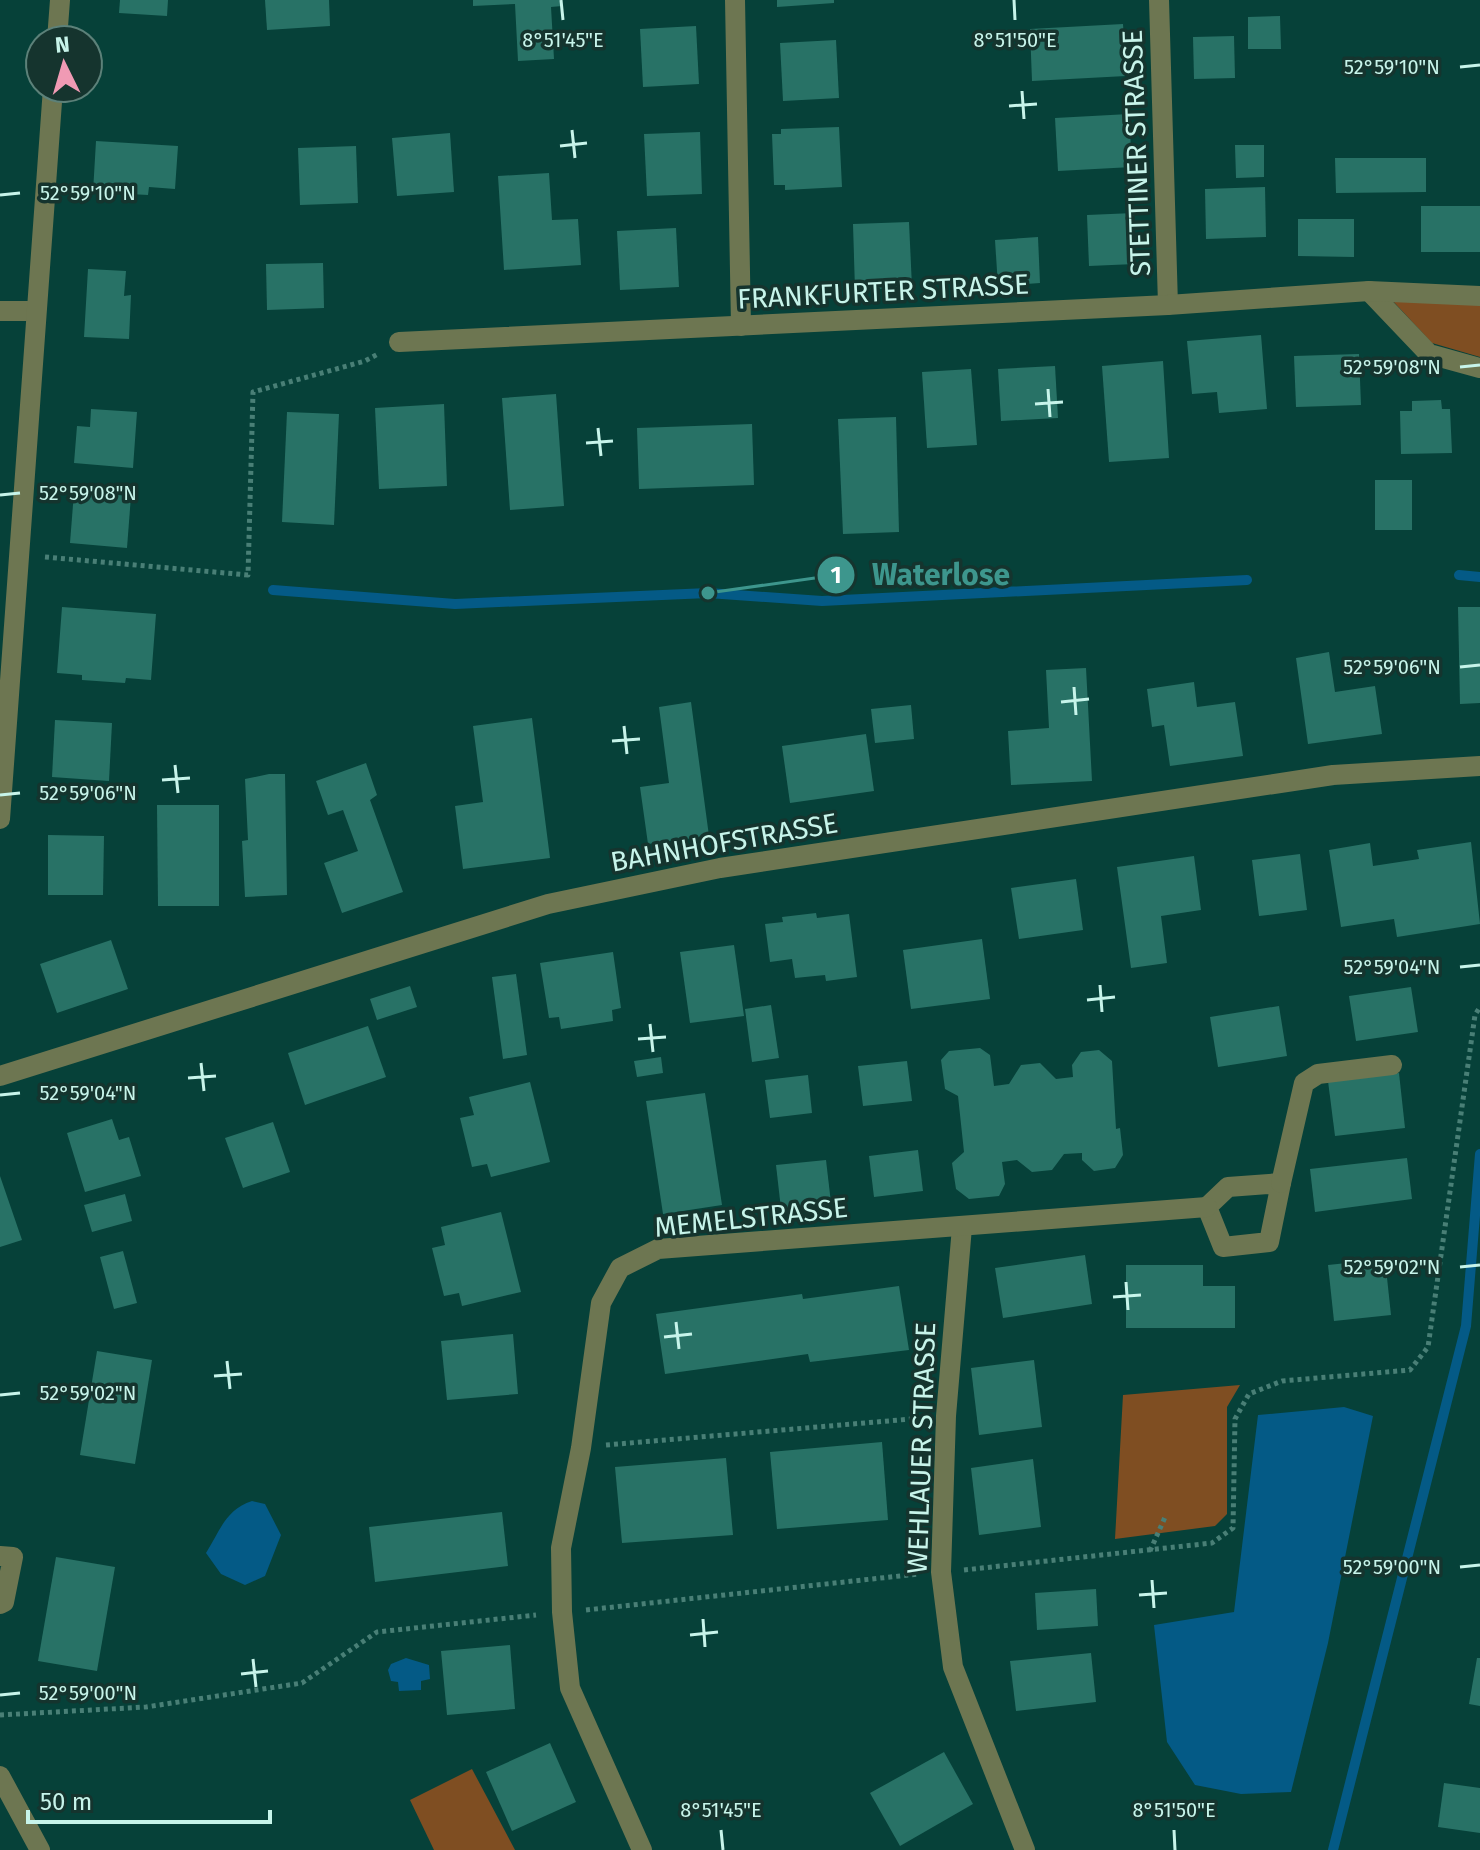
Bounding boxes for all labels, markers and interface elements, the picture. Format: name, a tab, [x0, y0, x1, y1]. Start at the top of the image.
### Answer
north arrow	[24, 24, 104, 104]
text: 8°51'45"E	[522, 28, 604, 52]
text: 8°51'50"E	[973, 28, 1057, 52]
street label: STETTINER STRASSE	[1116, 29, 1157, 277]
text: N	[54, 30, 71, 59]
text: 52°59'10"N	[1344, 55, 1440, 79]
text: 52°59'10"N	[40, 181, 136, 205]
street label: FRANKFURTER STRASSE	[736, 267, 1030, 316]
text: 52°59'08"N	[1343, 355, 1441, 379]
text: 52°59'08"N	[39, 481, 137, 505]
callout: Waterlose	[816, 548, 1026, 602]
text: Waterlose	[872, 557, 1010, 593]
text: 1	[830, 561, 842, 589]
text: 52°59'06"N	[1343, 655, 1441, 679]
text: 52°59'06"N	[39, 781, 137, 805]
street label: BAHNHOFSTRASSE	[608, 806, 840, 879]
text: 52°59'04"N	[1344, 955, 1440, 979]
text: 52°59'04"N	[40, 1081, 136, 1105]
street label: MEMELSTRASSE	[653, 1191, 849, 1244]
text: 52°59'02"N	[1344, 1255, 1441, 1279]
street label: WEHLAUER STRASSE	[901, 1322, 942, 1575]
text: 52°59'02"N	[40, 1381, 137, 1405]
text: 52°59'00"N	[1343, 1555, 1441, 1579]
text: 52°59'00"N	[39, 1681, 137, 1705]
scale bar	[28, 1774, 270, 1824]
text: 50 m	[40, 1788, 92, 1816]
text: 8°51'45"E	[680, 1798, 762, 1822]
text: 8°51'50"E	[1132, 1798, 1216, 1822]

